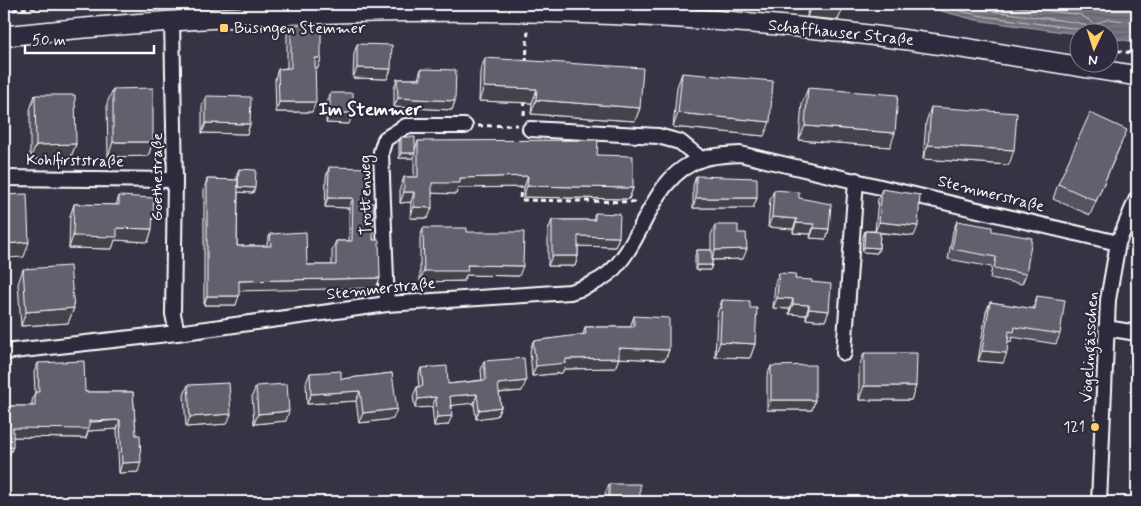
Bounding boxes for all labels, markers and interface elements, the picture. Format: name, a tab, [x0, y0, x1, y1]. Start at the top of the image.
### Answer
street label: Schaffhauser Straße	[767, 15, 915, 51]
place label: Büsingen Stemmer	[234, 18, 366, 40]
scale bar	[25, 22, 154, 54]
marker: Büsingen Stemmer	[218, 22, 230, 34]
north arrow	[1068, 22, 1118, 72]
text: 50 m	[32, 31, 66, 51]
text: N	[1088, 51, 1098, 69]
district label: Im Stemmer	[319, 98, 422, 122]
street label: Goethestraße	[147, 133, 168, 221]
street label: Kohlfirststraße	[26, 150, 124, 172]
street label: Trottenweg	[355, 155, 378, 235]
street label: Stemmerstraße	[935, 171, 1047, 217]
street label: Stemmerstraße	[326, 273, 437, 305]
street label: Vögelingässchen	[1077, 291, 1104, 403]
place label: 121	[1063, 417, 1085, 438]
marker: 121	[1089, 421, 1101, 433]

